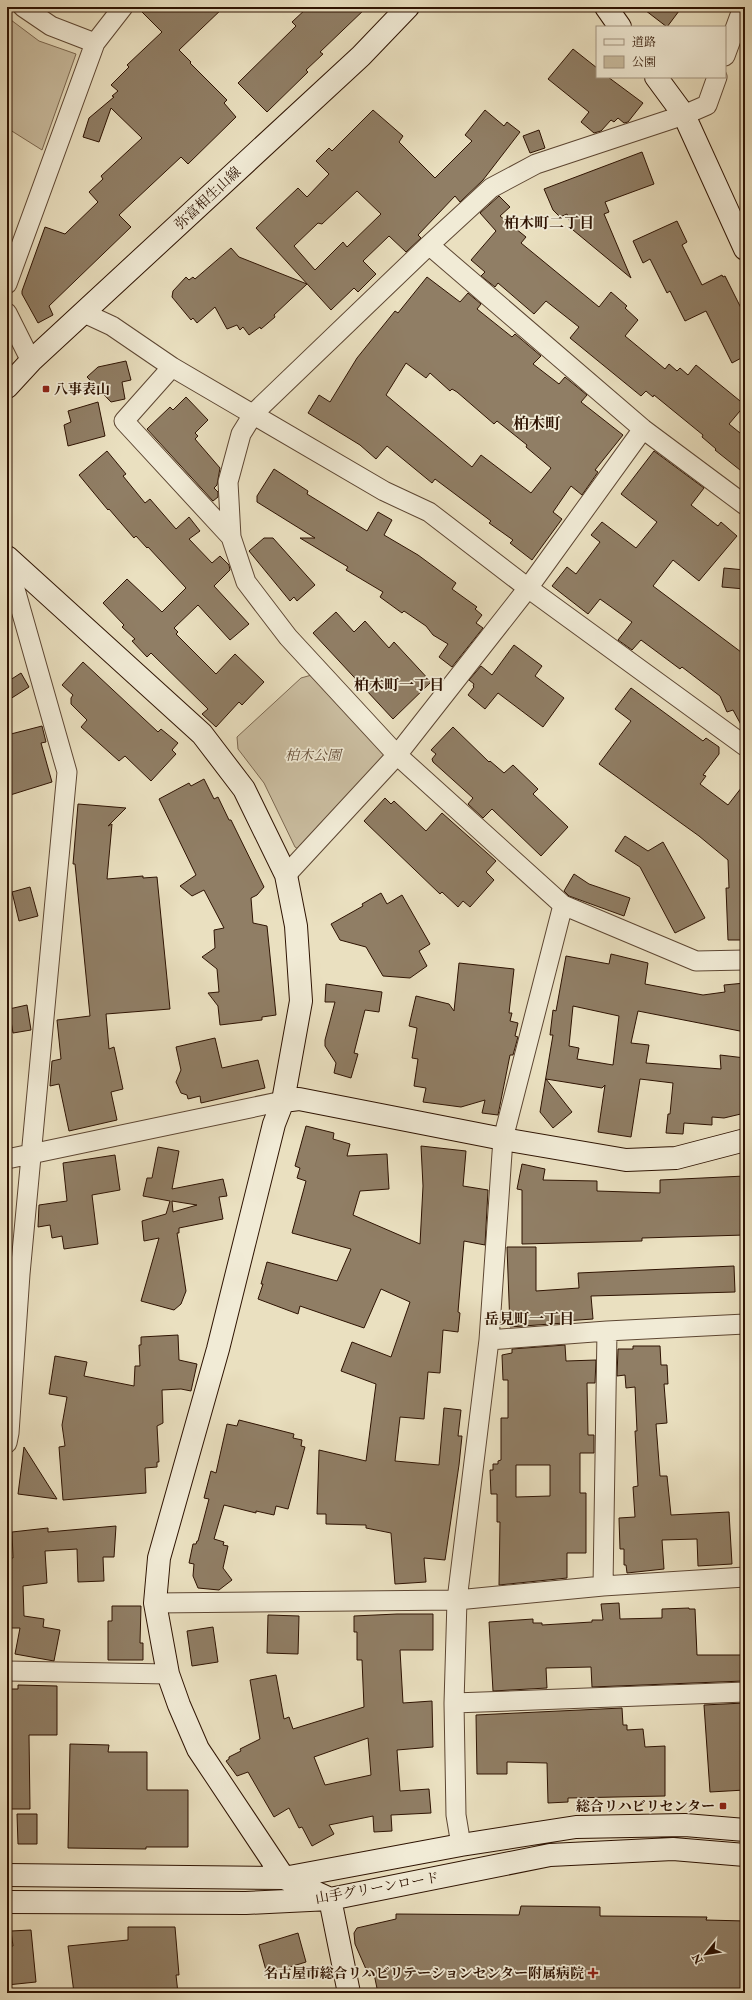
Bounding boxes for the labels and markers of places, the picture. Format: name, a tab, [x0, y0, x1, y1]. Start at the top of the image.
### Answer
place label: 八事表山	[54, 381, 110, 398]
marker: 八事表山	[41, 384, 51, 394]
place label: 総合リハビリセンター	[576, 1798, 715, 1815]
marker: 総合リハビリセンター	[718, 1801, 728, 1811]
place label: 名古屋市総合リハビリテーションセンター附属病院	[264, 1965, 584, 1982]
marker: 名古屋市総合リハビリテーションセンター附属病院	[587, 1967, 599, 1979]

